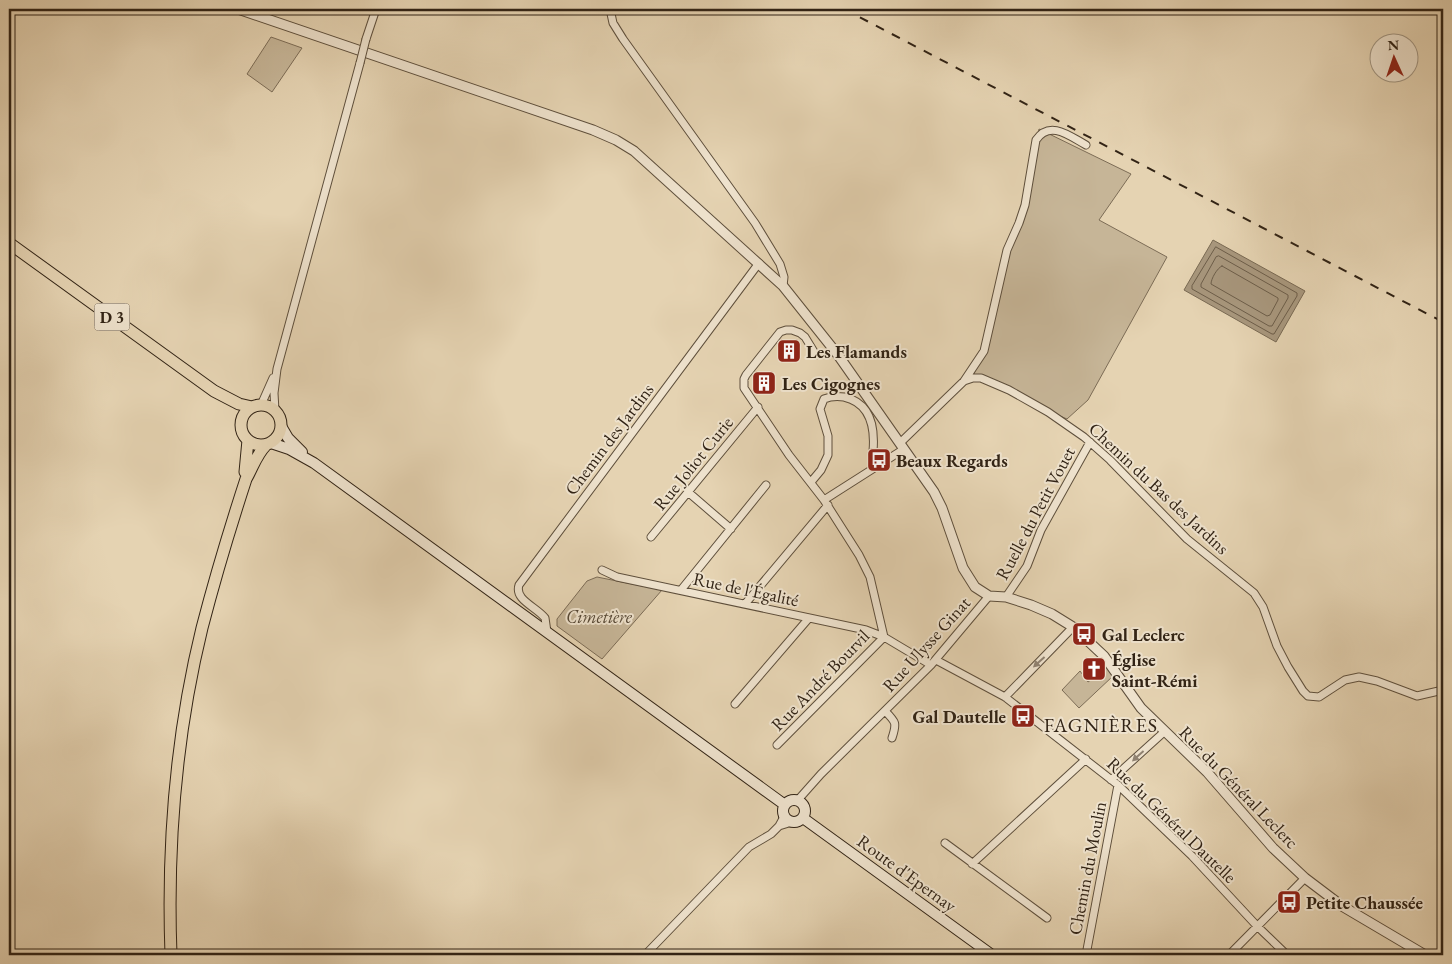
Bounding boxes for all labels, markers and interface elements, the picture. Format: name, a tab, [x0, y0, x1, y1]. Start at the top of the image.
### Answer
north arrow	[1370, 32, 1420, 82]
text: N	[1387, 36, 1400, 54]
road number: D 3	[94, 304, 130, 330]
building icon: Les Flamands	[776, 338, 802, 364]
place label: Les Flamands	[806, 340, 907, 363]
building icon: Les Cigognes	[751, 370, 777, 396]
place label: Les Cigognes	[782, 372, 880, 395]
street label: Chemin des Jardins	[559, 378, 659, 500]
street label: Rue Joliot Curie	[648, 411, 738, 515]
street label: Chemin du Bas des Jardins	[1084, 417, 1234, 559]
street label: Ruelle du Petit Vouet	[990, 442, 1080, 584]
bus stop icon: Beaux Regards	[866, 447, 892, 473]
place label: Beaux Regards	[896, 449, 1008, 472]
street label: Rue de l'Égalité	[691, 567, 801, 611]
street label: Rue Ulysse Ginat	[877, 591, 975, 696]
park label: Cimetière	[566, 605, 633, 628]
bus stop icon: Gal Leclerc	[1071, 621, 1097, 647]
place label: Gal Leclerc	[1102, 623, 1185, 646]
street label: Rue André Bourvil	[766, 624, 874, 736]
place label: Église Saint-Rémi	[1112, 648, 1198, 692]
one-way arrow	[1032, 656, 1045, 667]
church icon: Église Saint-Rémi	[1081, 656, 1107, 682]
bus stop icon: Gal Dautelle	[1010, 703, 1036, 729]
place label: Gal Dautelle	[912, 705, 1006, 728]
district label: FAGNIÈRES	[1044, 712, 1158, 738]
street label: Rue du Général Leclerc	[1174, 721, 1304, 853]
one-way arrow	[1132, 750, 1144, 762]
street label: Rue du Général Dautelle	[1102, 752, 1242, 888]
street label: Chemin du Moulin	[1063, 799, 1111, 937]
street label: Route d'Epernay	[853, 829, 961, 917]
bus stop icon: Petite Chaussée	[1276, 889, 1302, 915]
place label: Petite Chaussée	[1306, 891, 1424, 914]

